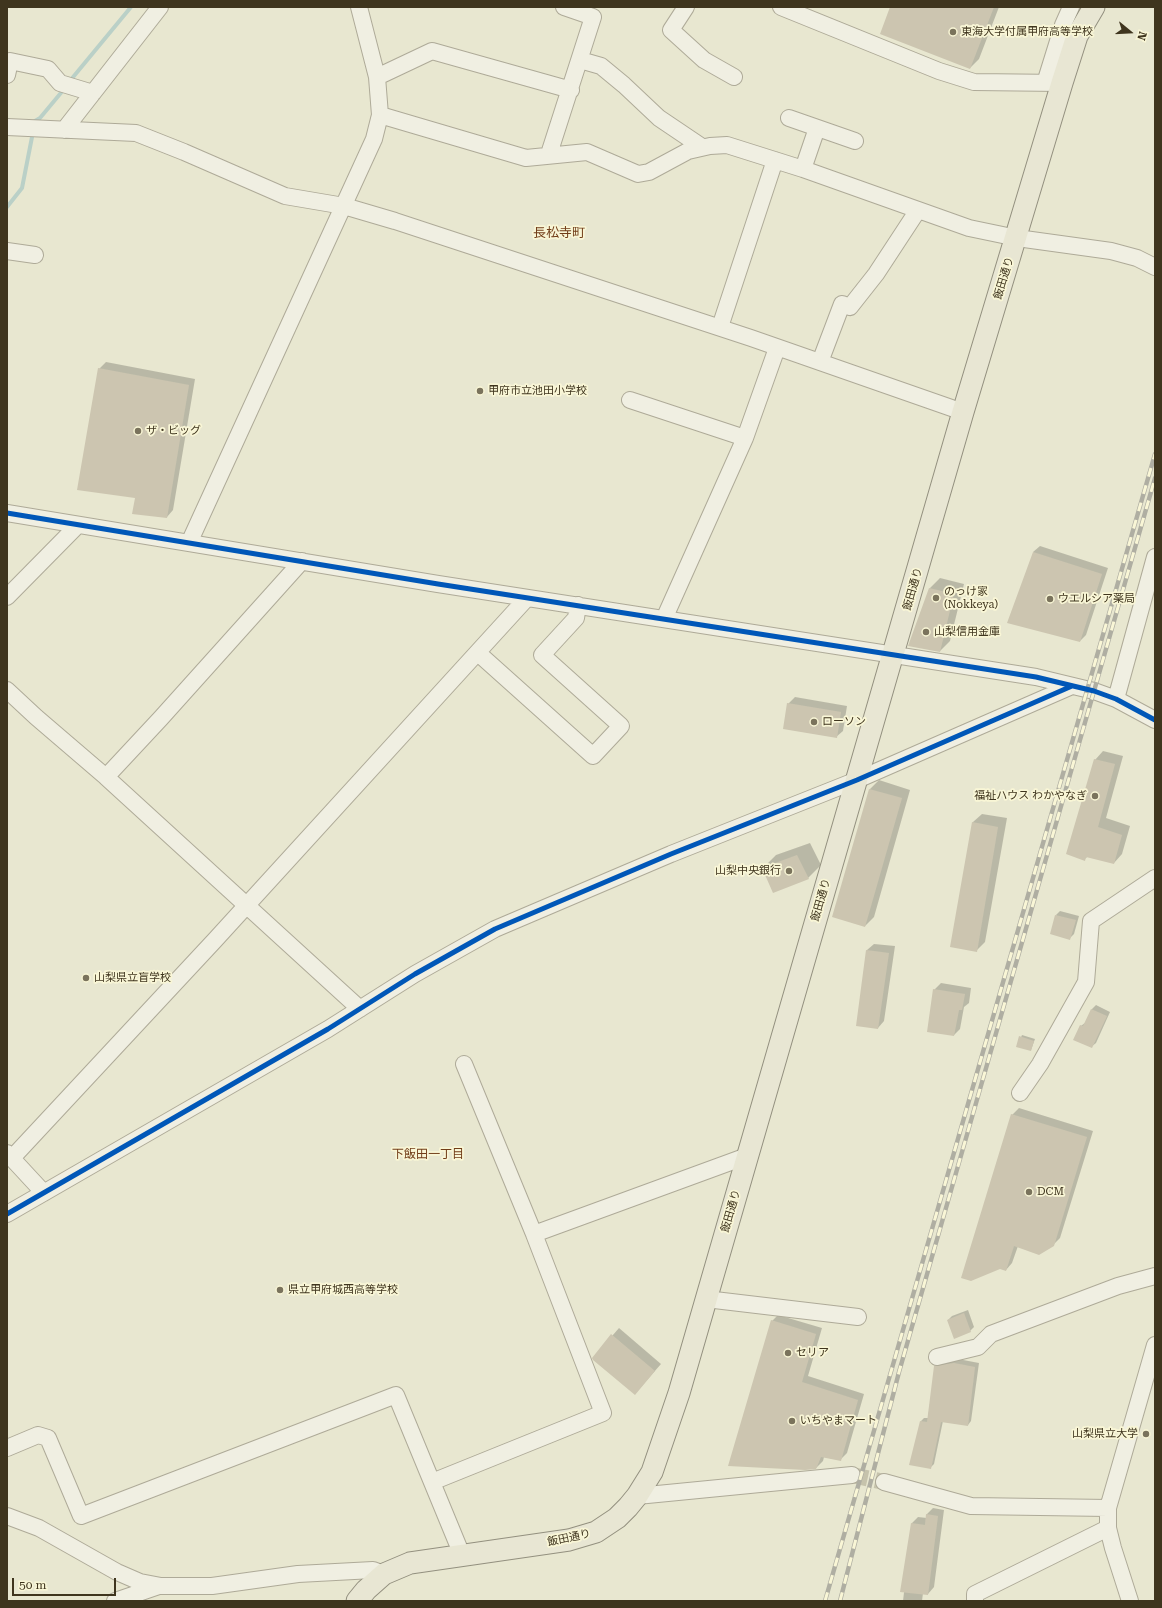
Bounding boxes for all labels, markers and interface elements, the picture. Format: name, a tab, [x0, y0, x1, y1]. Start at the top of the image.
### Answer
north arrow	[1110, 12, 1150, 52]
place label: 東海大学付属甲府高等学校	[961, 25, 1093, 39]
marker: 東海大学付属甲府高等学校	[948, 27, 958, 37]
text: N	[1134, 30, 1149, 42]
district label: 長松寺町	[533, 225, 585, 241]
street label: 飯田通り	[991, 255, 1017, 301]
place label: 甲府市立池田小学校	[488, 384, 587, 398]
marker: 甲府市立池田小学校	[475, 386, 485, 396]
place label: ザ・ビッグ	[146, 424, 201, 438]
marker: ザ・ビッグ	[133, 426, 143, 436]
street label: 飯田通り	[901, 566, 925, 612]
place label: のっけ家 (Nokkeya)	[944, 585, 998, 611]
place label: ウエルシア薬局	[1058, 592, 1135, 606]
marker: のっけ家 (Nokkeya)	[931, 593, 941, 603]
marker: ウエルシア薬局	[1045, 594, 1055, 604]
place label: 山梨信用金庫	[934, 625, 1000, 639]
marker: 山梨信用金庫	[921, 627, 931, 637]
place label: ローソン	[822, 715, 866, 729]
marker: ローソン	[809, 717, 819, 727]
place label: 福祉ハウス わかやなぎ	[974, 789, 1087, 803]
marker: 福祉ハウス わかやなぎ	[1090, 791, 1100, 801]
place label: 山梨中央銀行	[715, 864, 781, 878]
marker: 山梨中央銀行	[784, 866, 794, 876]
street label: 飯田通り	[809, 877, 833, 923]
place label: 山梨県立盲学校	[94, 971, 171, 985]
marker: 山梨県立盲学校	[81, 973, 91, 983]
district label: 下飯田一丁目	[392, 1147, 464, 1161]
place label: DCM	[1037, 1185, 1064, 1199]
marker: DCM	[1024, 1187, 1034, 1197]
street label: 飯田通り	[719, 1188, 743, 1234]
place label: 県立甲府城西高等学校	[288, 1283, 398, 1297]
marker: 県立甲府城西高等学校	[275, 1285, 285, 1295]
place label: セリア	[796, 1346, 829, 1360]
marker: セリア	[783, 1348, 793, 1358]
place label: いちやまマート	[800, 1414, 877, 1428]
marker: いちやまマート	[787, 1416, 797, 1426]
place label: 山梨県立大学	[1072, 1427, 1138, 1441]
marker: 山梨県立大学	[1141, 1429, 1151, 1439]
street label: 飯田通り	[546, 1527, 592, 1549]
scale bar	[14, 1570, 118, 1596]
text: 50 m	[19, 1578, 46, 1592]

